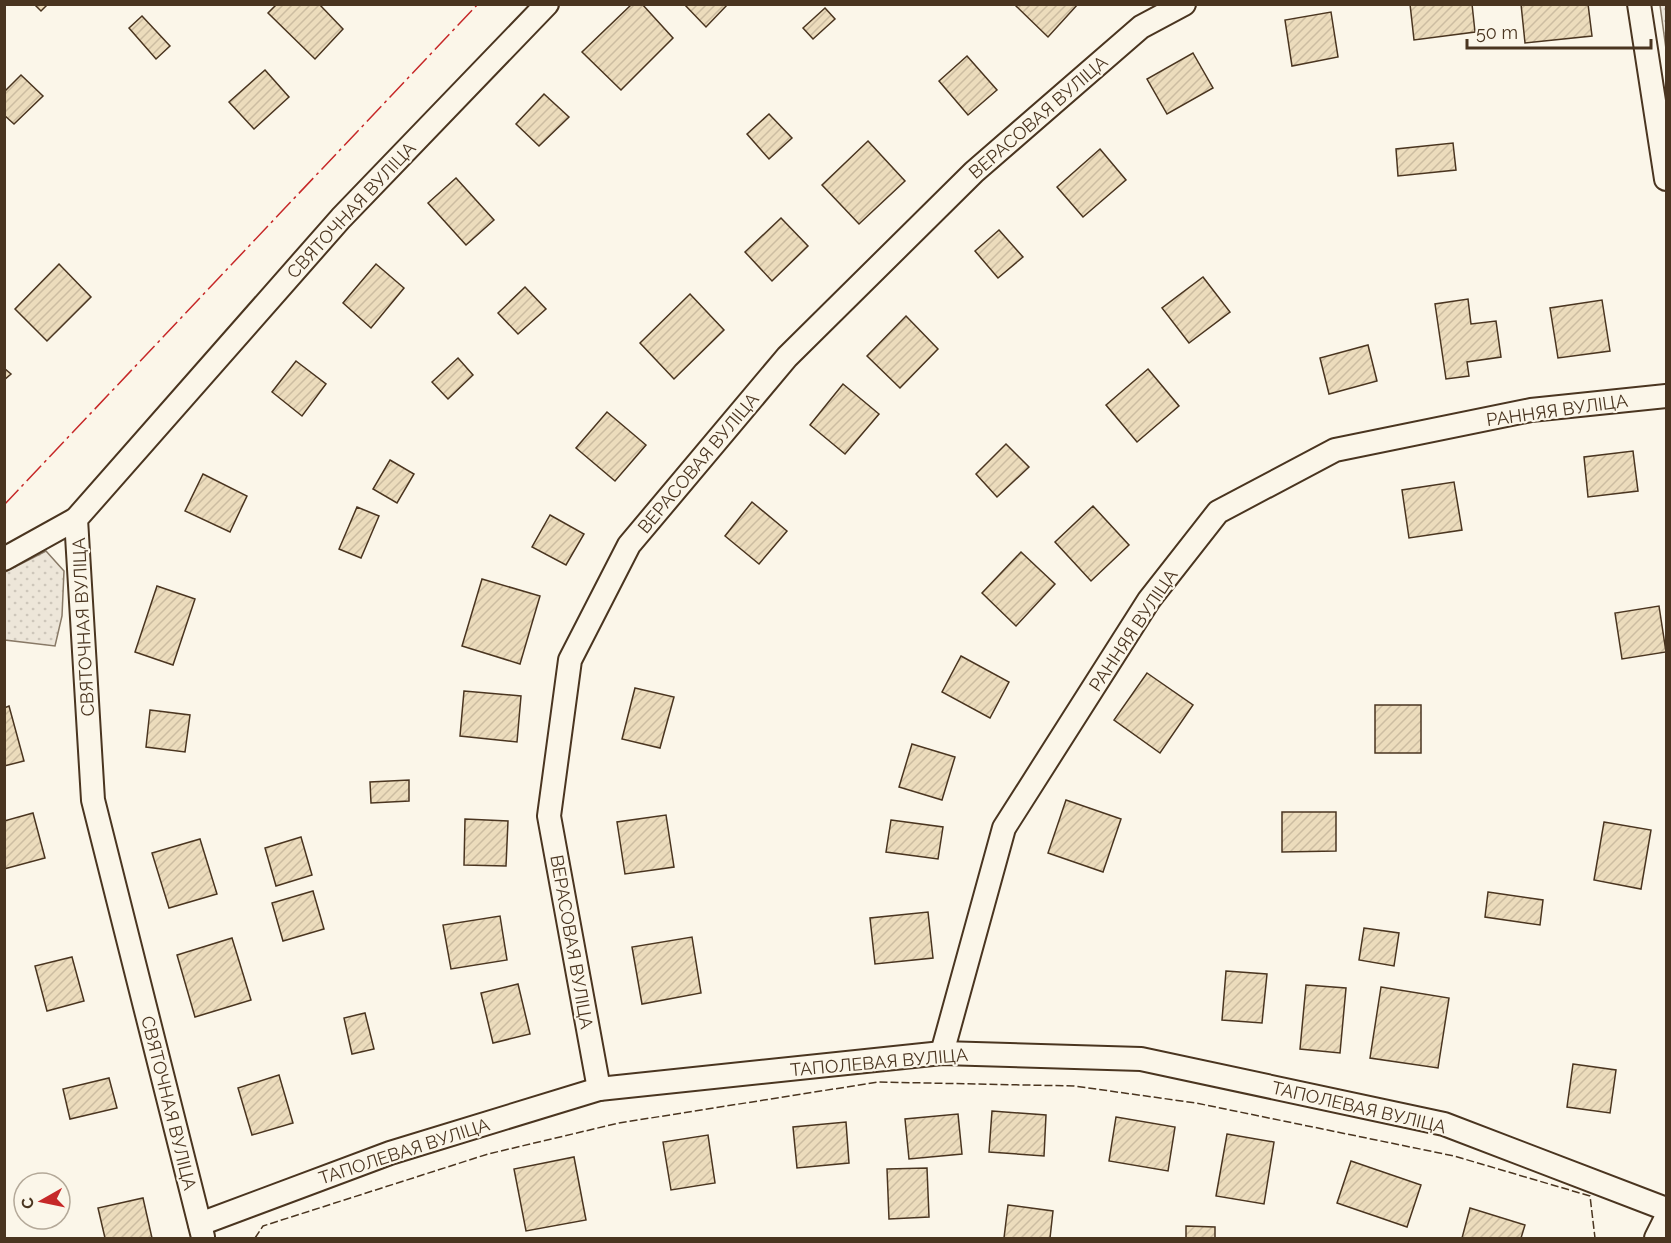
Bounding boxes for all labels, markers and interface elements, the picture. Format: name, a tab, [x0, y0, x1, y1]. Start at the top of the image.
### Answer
scale bar	[1467, 12, 1652, 50]
text: 50 m	[1476, 22, 1518, 43]
street label: ВЕРАСОВАЯ ВУЛІЦА	[964, 51, 1112, 183]
street label: СВЯТОЧНАЯ ВУЛІЦА	[282, 137, 420, 283]
street label: ВЕРАСОВАЯ ВУЛІЦА	[633, 389, 763, 537]
street label: РАННЯЯ ВУЛІЦА	[1485, 390, 1629, 430]
street label: СВЯТОЧНАЯ ВУЛІЦА	[68, 537, 98, 717]
street label: РАННЯЯ ВУЛІЦА	[1084, 565, 1182, 695]
street label: ВЕРАСОВАЯ ВУЛІЦА	[546, 853, 598, 1031]
street label: СВЯТОЧНАЯ ВУЛІЦА	[137, 1014, 201, 1192]
street label: ТАПОЛЕВАЯ ВУЛІЦА	[789, 1044, 969, 1080]
street label: ТАПОЛЕВАЯ ВУЛІЦА	[1270, 1077, 1448, 1137]
street label: ТАПОЛЕВАЯ ВУЛІЦА	[316, 1113, 492, 1189]
north arrow	[12, 1171, 72, 1231]
text: С	[17, 1196, 38, 1210]

